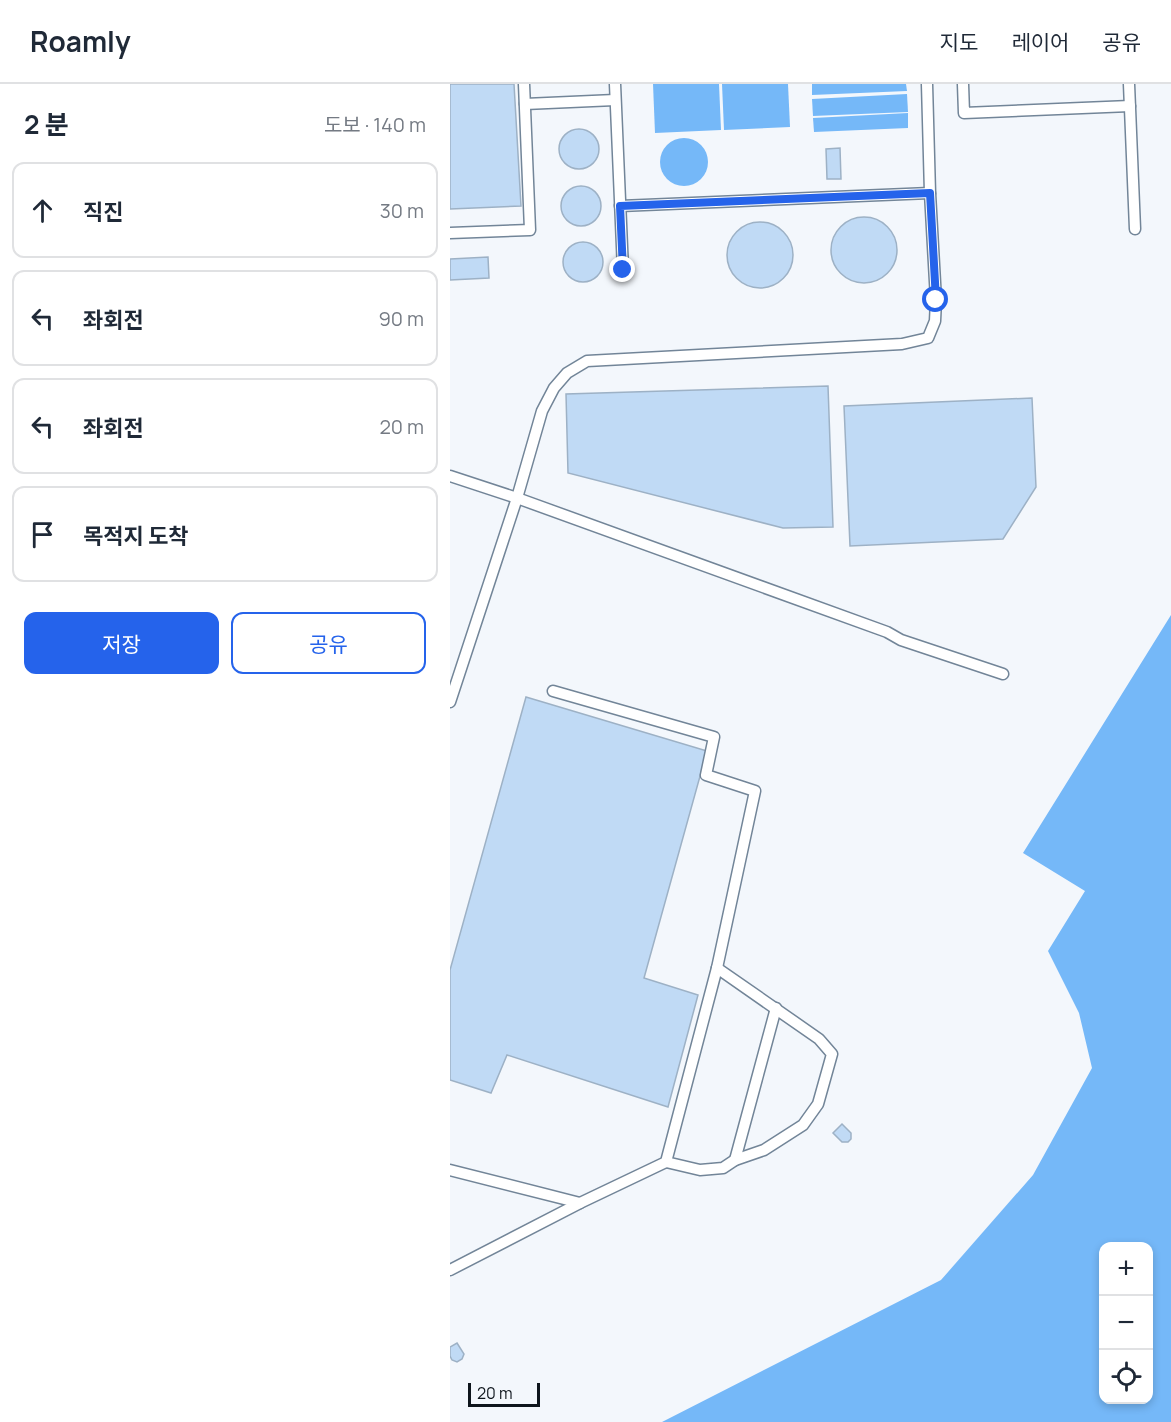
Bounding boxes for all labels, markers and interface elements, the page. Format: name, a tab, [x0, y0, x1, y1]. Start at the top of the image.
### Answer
text: Roamly	[30, 22, 131, 60]
text: 지도	[940, 28, 978, 56]
text: 레이어	[1011, 28, 1069, 56]
text: 공유	[1102, 28, 1141, 56]
text: 2 분	[24, 106, 69, 142]
text: 도보 · 140 m	[324, 111, 426, 138]
icon: ahead	[26, 194, 59, 227]
text: 직진	[83, 197, 123, 227]
text: 30 m	[380, 197, 424, 224]
route end	[609, 256, 635, 282]
route start	[922, 286, 948, 312]
icon: left	[26, 302, 59, 335]
text: 좌회전	[83, 305, 144, 335]
text: 90 m	[378, 305, 424, 332]
icon: left	[26, 410, 59, 443]
text: 좌회전	[83, 413, 144, 443]
text: 20 m	[379, 413, 424, 440]
icon: arrive	[26, 518, 59, 551]
text: 목적지 도착	[83, 521, 189, 551]
button: 저장	[24, 612, 219, 674]
button: 공유	[231, 612, 426, 674]
map controls	[1099, 1242, 1153, 1404]
button: +	[1099, 1242, 1153, 1296]
button: −	[1099, 1296, 1153, 1350]
button: locate	[1099, 1350, 1153, 1404]
scale bar	[468, 1380, 540, 1408]
text: 20 m	[477, 1382, 513, 1404]

